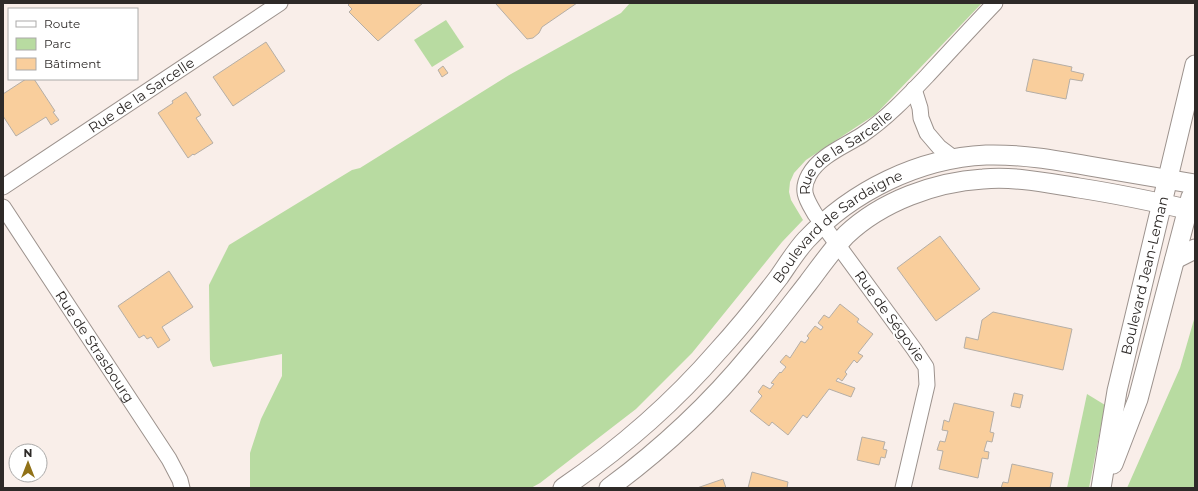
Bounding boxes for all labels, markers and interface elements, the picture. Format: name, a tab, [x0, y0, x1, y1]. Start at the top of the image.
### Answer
legend	[8, 8, 138, 80]
text: Route	[44, 16, 80, 31]
text: Parc	[44, 36, 71, 51]
street label: Rue de la Sarcelle	[85, 53, 198, 137]
text: Bâtiment	[44, 56, 101, 71]
street label: Rue de la Sarcelle	[796, 106, 896, 195]
street label: Boulevard de Sardaigne	[769, 166, 905, 287]
street label: Boulevard Jean-Leman	[1117, 194, 1172, 357]
street label: Rue de Ségovie	[851, 267, 929, 365]
street label: Rue de Strasbourg	[51, 287, 138, 406]
north arrow	[8, 443, 48, 483]
text: N	[24, 446, 32, 460]

